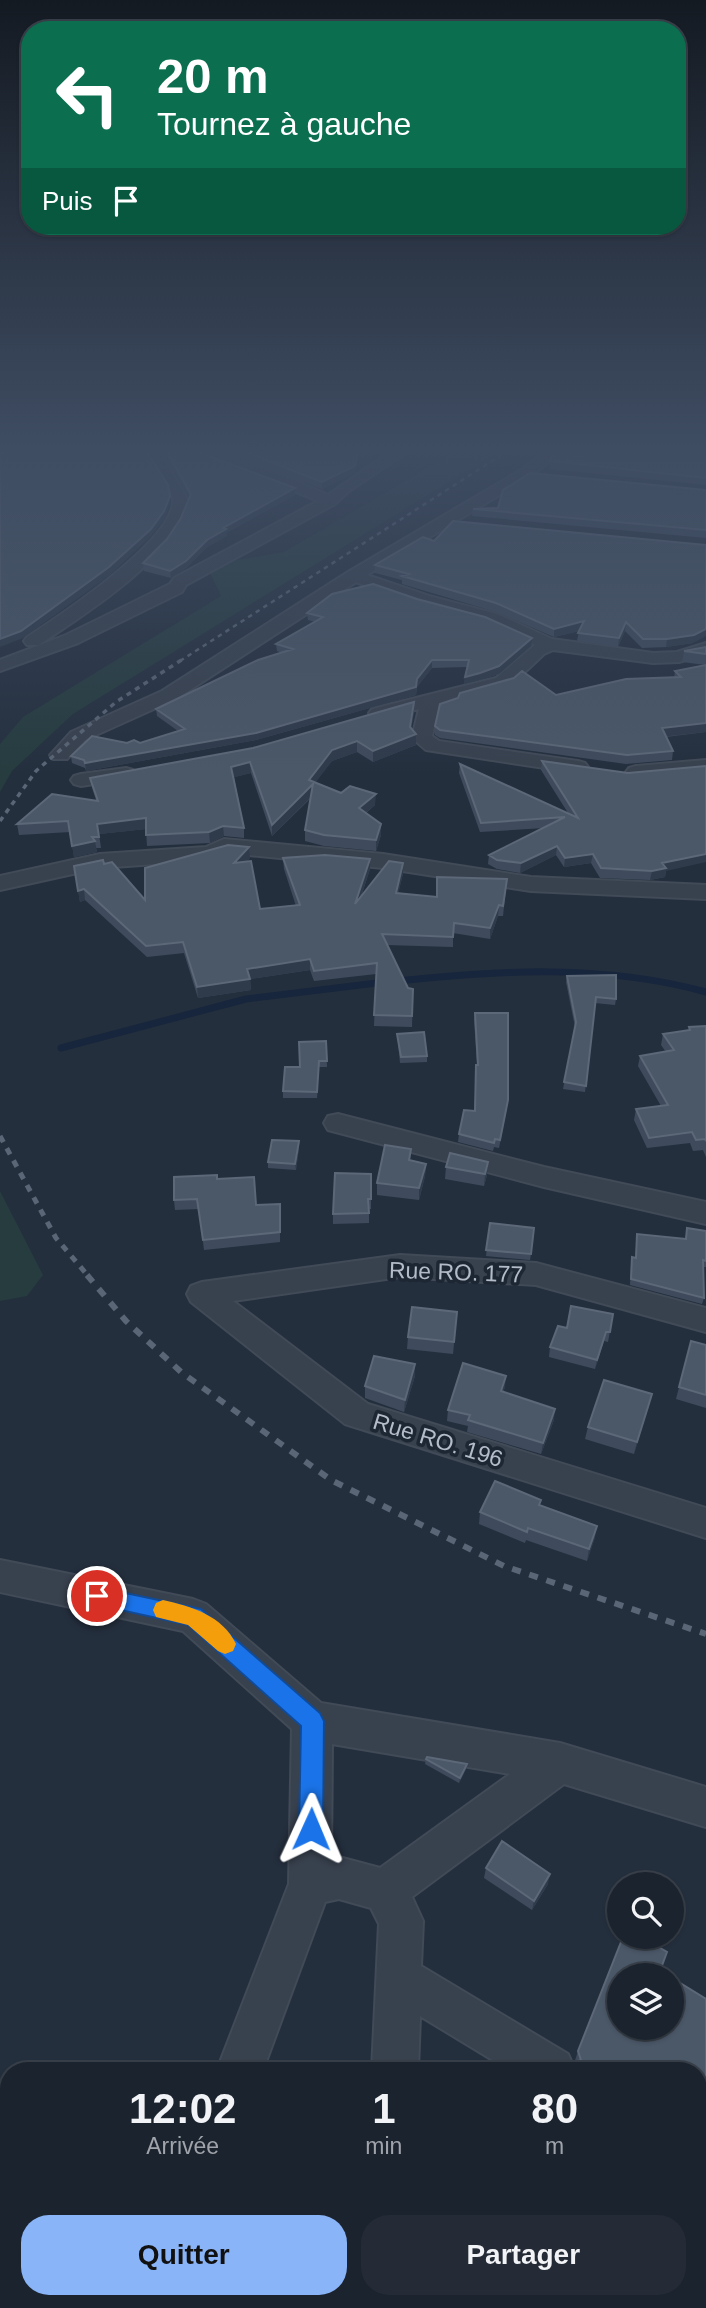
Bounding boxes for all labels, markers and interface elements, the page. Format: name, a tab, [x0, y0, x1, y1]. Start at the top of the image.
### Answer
icon: left	[42, 49, 133, 140]
text: 20 m	[157, 49, 269, 103]
text: Tournez à gauche	[157, 106, 411, 142]
icon: arrive	[107, 182, 145, 220]
text: Puis	[42, 186, 93, 216]
street label: Rue RO. 177	[388, 1257, 524, 1287]
street label: Rue RO. 196	[370, 1408, 506, 1472]
pin	[67, 1566, 127, 1626]
icon: arrive	[78, 1577, 116, 1615]
position arrow	[274, 1792, 348, 1866]
map controls	[607, 1872, 684, 2040]
button: search	[607, 1872, 684, 1949]
button: layers	[607, 1963, 684, 2040]
text: 12:02	[129, 2085, 236, 2132]
text: 1	[372, 2085, 396, 2132]
text: 80	[531, 2085, 578, 2132]
text: Arrivée	[146, 2133, 219, 2159]
text: min	[365, 2133, 402, 2159]
text: m	[545, 2133, 564, 2159]
button: Quitter	[21, 2215, 347, 2295]
button: Partager	[361, 2215, 686, 2295]

